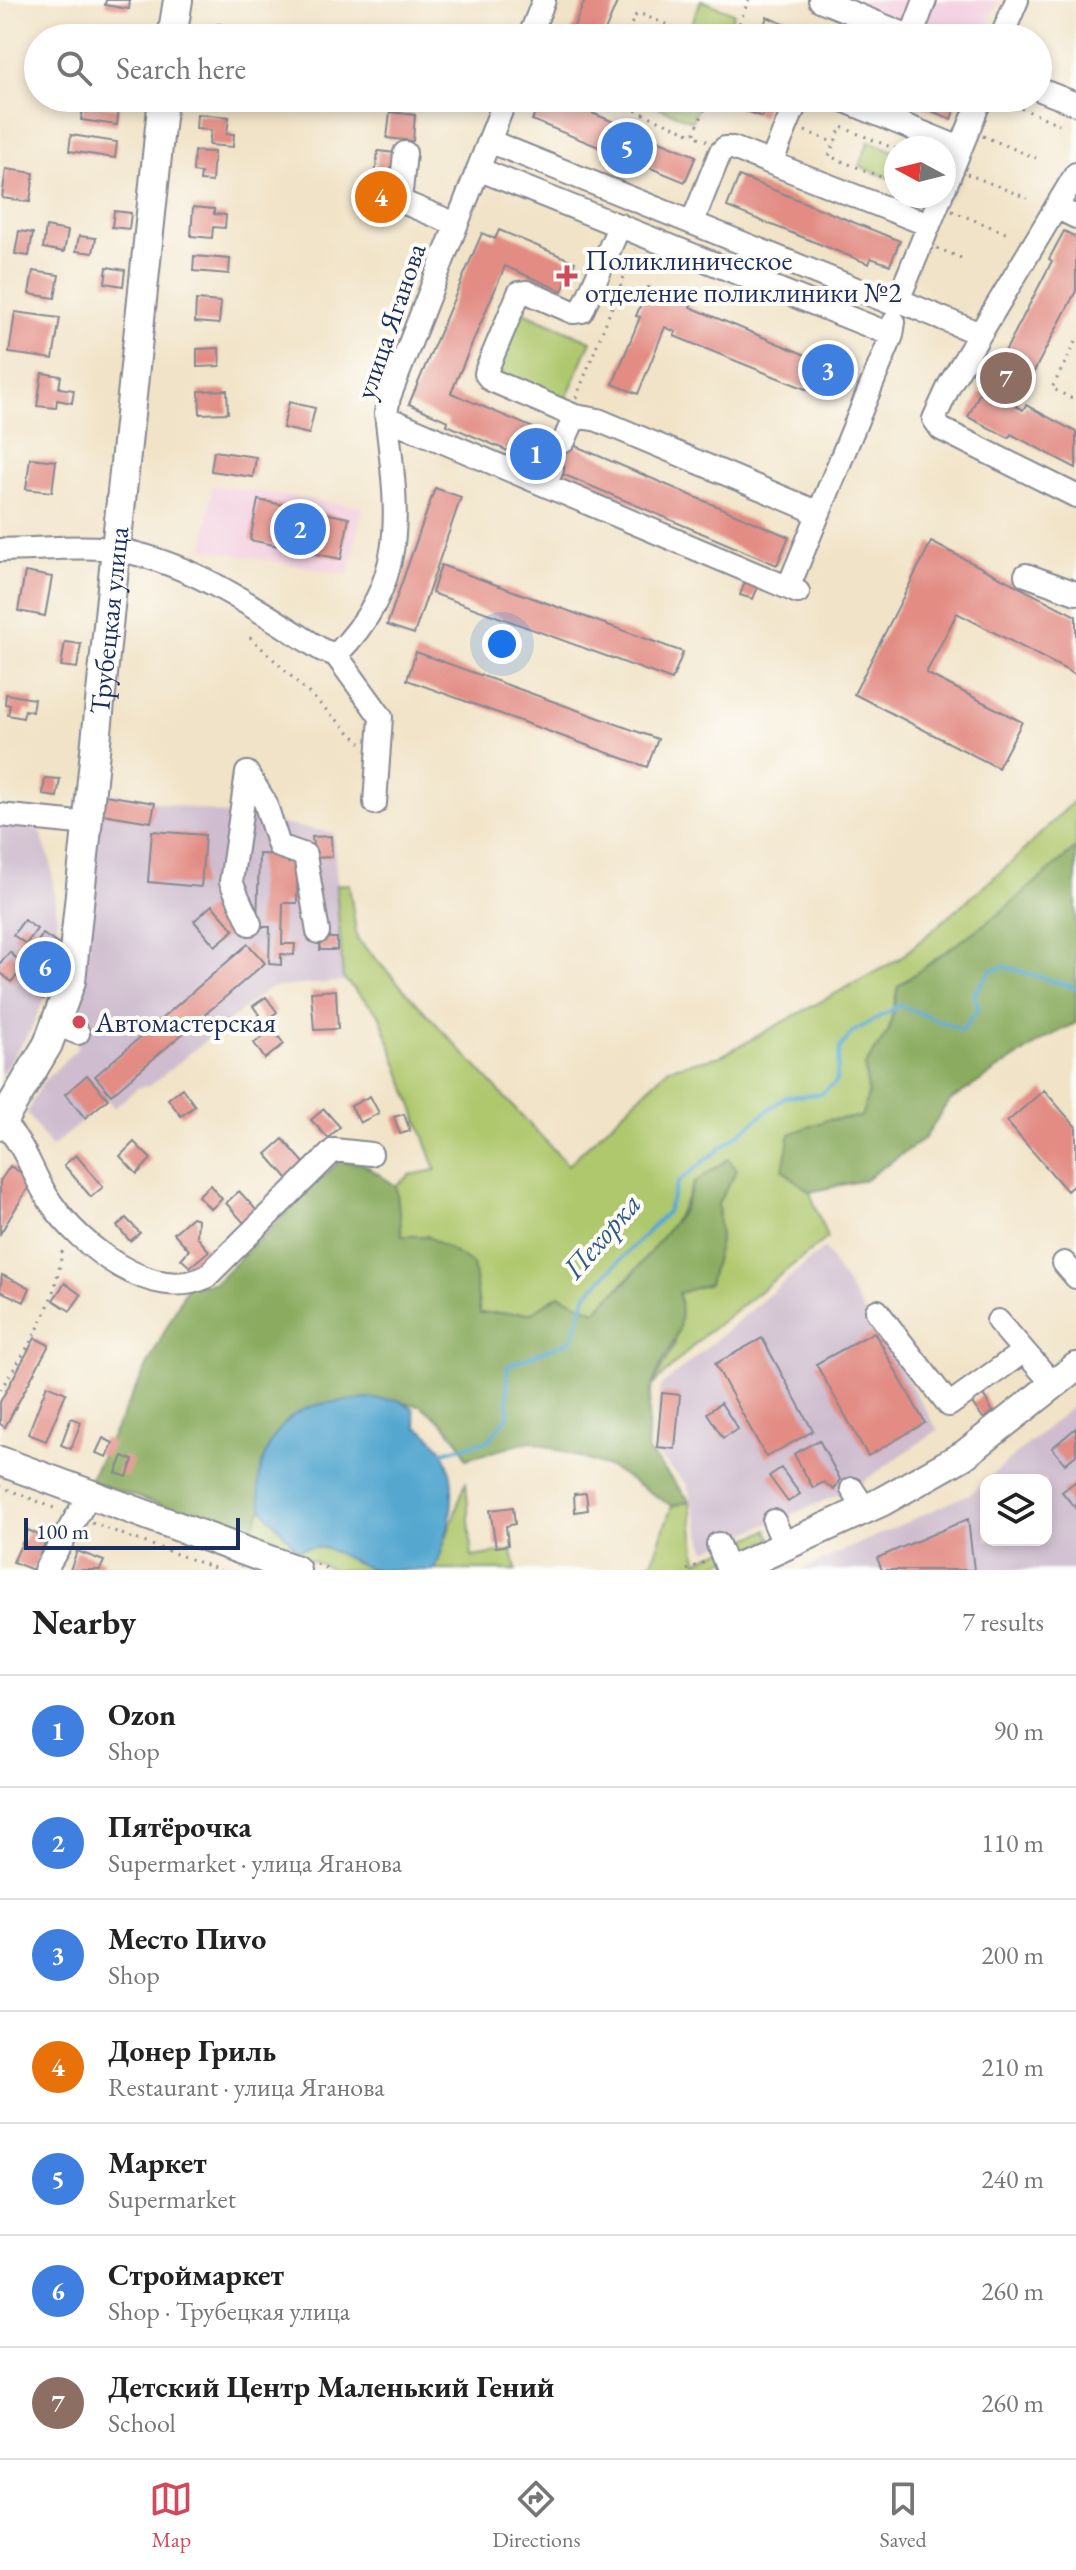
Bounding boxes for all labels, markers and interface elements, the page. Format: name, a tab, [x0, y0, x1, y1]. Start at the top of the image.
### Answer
search box	[24, 24, 1052, 112]
icon: search	[52, 46, 96, 90]
text: Search here	[116, 49, 246, 88]
pin: 5	[601, 118, 653, 178]
north arrow	[884, 136, 956, 208]
pin: 4	[355, 167, 407, 227]
street label: улица Яганова	[347, 238, 434, 404]
place label: Поликлиническое отделение поликлиники №2	[585, 242, 902, 310]
marker: Поликлиническое отделение поликлиники №2	[556, 265, 578, 287]
pin: 3	[802, 340, 854, 400]
pin: 7	[980, 348, 1032, 408]
pin: 1	[510, 424, 562, 484]
pin: 2	[274, 499, 326, 559]
street label: Трубецкая улица	[81, 524, 136, 716]
your location	[482, 624, 522, 664]
pin: 6	[19, 937, 71, 997]
place label: Автомастерская	[94, 1004, 276, 1040]
marker: Автомастерская	[70, 1013, 88, 1031]
water label: Пехорка	[553, 1185, 649, 1287]
map controls	[980, 1474, 1052, 1546]
button: layers	[980, 1474, 1052, 1546]
scale bar	[24, 1514, 240, 1550]
text: 100 m	[36, 1517, 89, 1546]
text: Nearby	[32, 1600, 136, 1644]
text: 7 results	[963, 1605, 1044, 1639]
text: Ozon	[108, 1695, 176, 1734]
text: 1	[51, 1714, 65, 1748]
text: 90 m	[994, 1714, 1044, 1748]
text: Shop	[108, 1734, 160, 1768]
text: Пятёрочка	[108, 1807, 252, 1846]
text: 2	[51, 1826, 65, 1860]
text: 110 m	[981, 1826, 1044, 1860]
text: Supermarket · улица Яганова	[108, 1846, 402, 1880]
text: Место Пиvо	[108, 1919, 266, 1958]
text: 3	[51, 1938, 65, 1972]
text: 200 m	[981, 1938, 1044, 1972]
text: Shop	[108, 1958, 160, 1992]
text: Донер Гриль	[108, 2031, 276, 2070]
text: 4	[51, 2050, 65, 2084]
text: 210 m	[981, 2050, 1044, 2084]
text: Restaurant · улица Яганова	[108, 2070, 385, 2104]
text: Маркет	[108, 2143, 207, 2182]
text: 5	[51, 2162, 65, 2196]
text: 240 m	[981, 2162, 1044, 2196]
text: Supermarket	[108, 2182, 236, 2216]
text: Строймаркет	[108, 2255, 284, 2294]
text: 6	[51, 2274, 65, 2308]
text: 260 m	[981, 2274, 1044, 2308]
text: Shop · Трубецкая улица	[108, 2294, 350, 2328]
text: Детский Центр Маленький Гений	[108, 2367, 554, 2406]
text: 7	[51, 2386, 65, 2420]
text: 260 m	[981, 2386, 1044, 2420]
text: School	[108, 2406, 176, 2440]
tab: Map	[149, 2477, 193, 2554]
tab: Directions	[492, 2477, 581, 2554]
tab: Saved	[879, 2477, 927, 2554]

